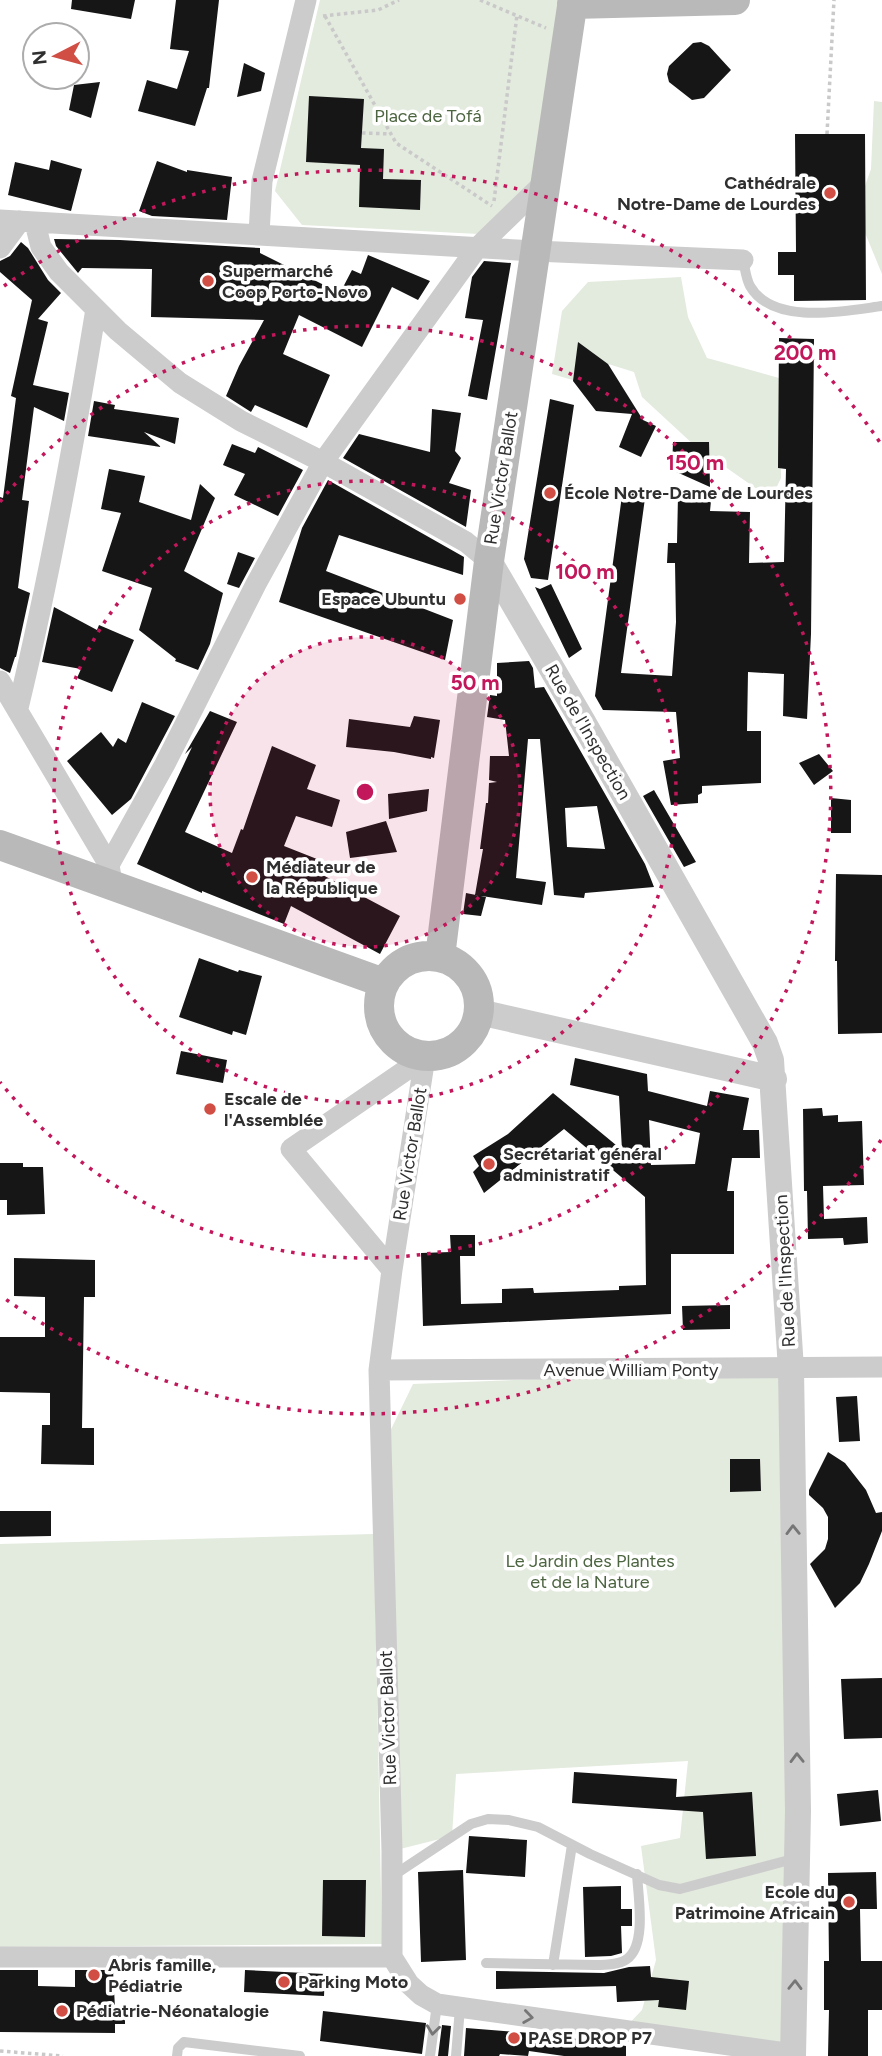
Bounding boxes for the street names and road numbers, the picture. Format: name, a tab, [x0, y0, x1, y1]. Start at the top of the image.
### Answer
street label: Rue Victor Ballot	[480, 409, 522, 546]
street label: Rue de l'Inspection	[540, 660, 636, 804]
street label: Rue Victor Ballot	[389, 1085, 431, 1222]
street label: Rue de l'Inspection	[770, 1194, 800, 1348]
street label: Avenue William Ponty	[544, 1359, 719, 1381]
street label: Rue Victor Ballot	[375, 1650, 401, 1786]

